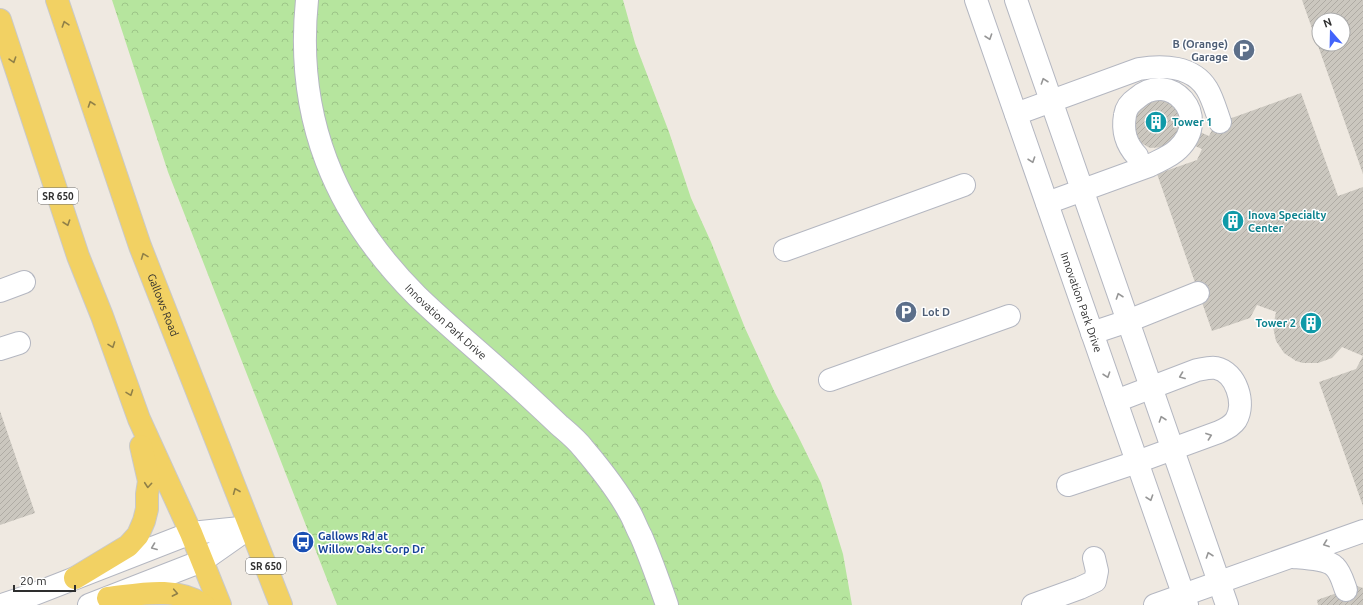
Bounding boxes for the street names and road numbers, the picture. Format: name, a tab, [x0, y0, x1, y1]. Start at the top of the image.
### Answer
road number: SR 650	[38, 188, 78, 204]
street label: Innovation Park Drive	[1058, 250, 1104, 354]
street label: Gallows Road	[145, 272, 181, 338]
street label: Innovation Park Drive	[403, 282, 489, 362]
road number: SR 650	[246, 558, 286, 574]

